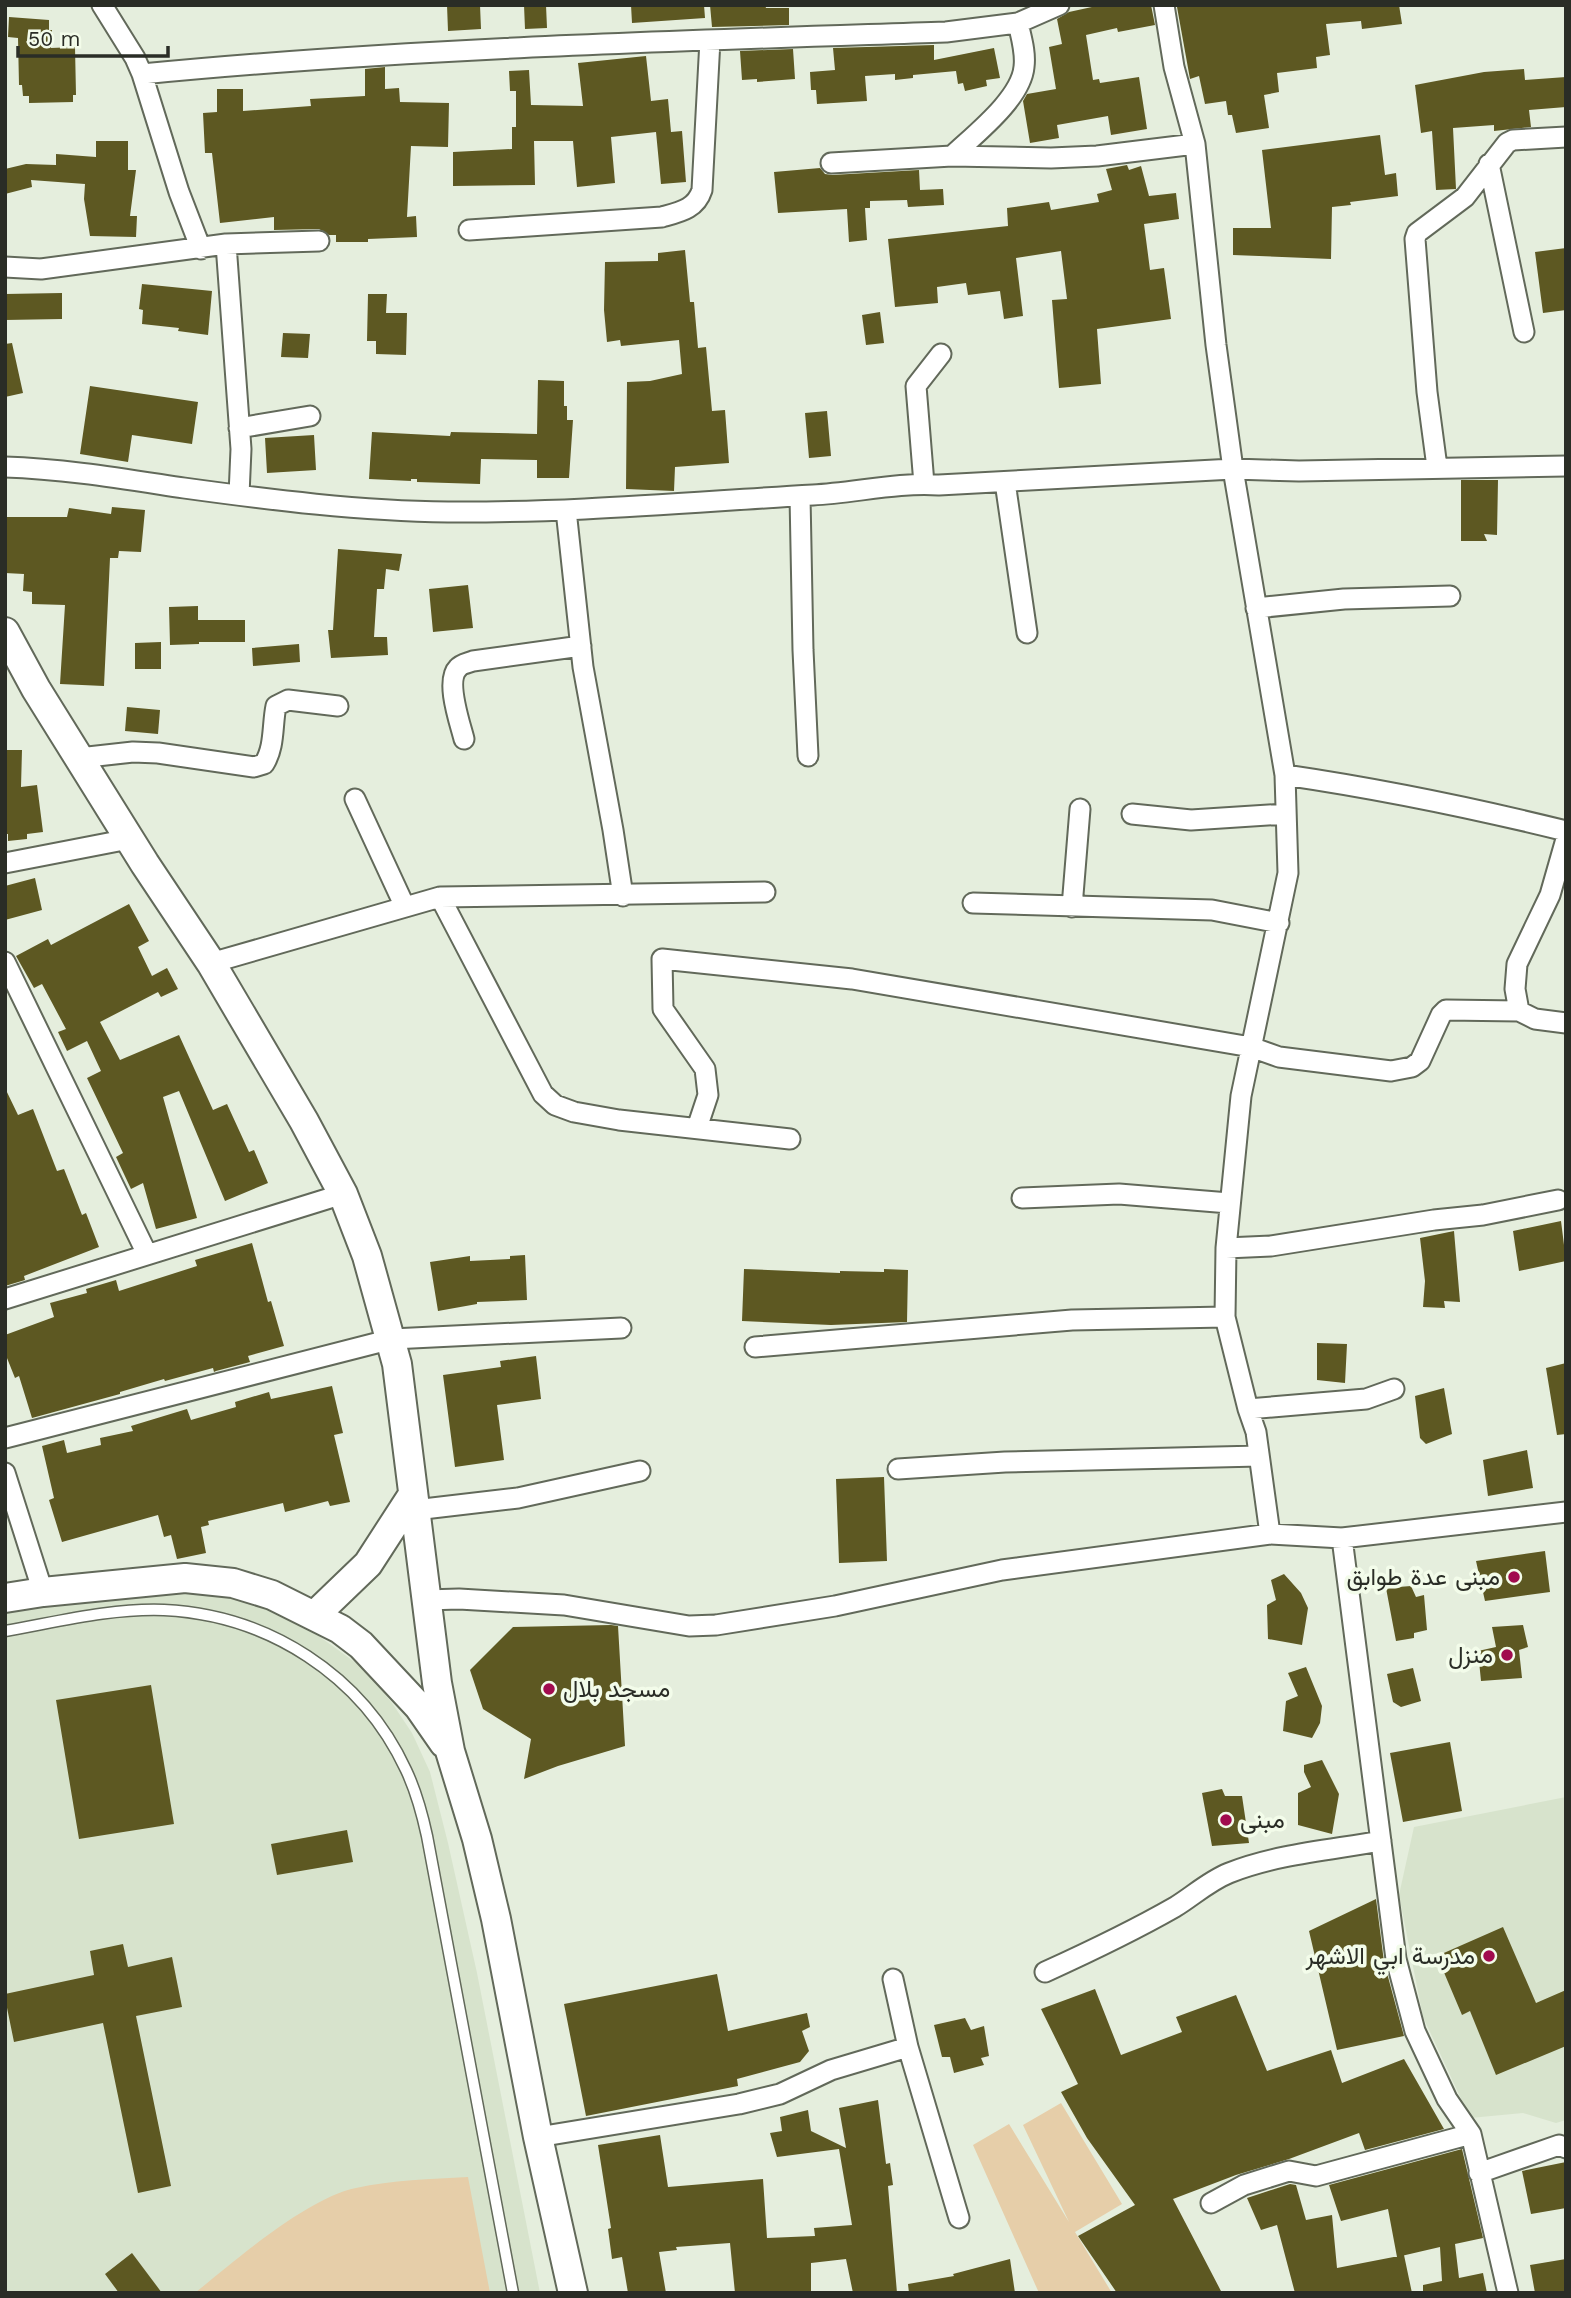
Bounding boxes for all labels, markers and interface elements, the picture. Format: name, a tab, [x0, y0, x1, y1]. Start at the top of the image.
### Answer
scale bar	[18, 14, 168, 58]
text: 50 m	[28, 26, 80, 51]
place label: مبنى عدة طوابق	[1346, 1563, 1500, 1592]
marker: مبنى عدة طوابق	[1506, 1569, 1522, 1585]
place label: منزل	[1448, 1641, 1493, 1670]
marker: منزل	[1499, 1647, 1515, 1663]
place label: مسجد بلال	[563, 1675, 670, 1703]
marker: مسجد بلال	[541, 1681, 557, 1697]
place label: مبنى	[1240, 1806, 1285, 1834]
marker: مبنى	[1218, 1812, 1234, 1828]
place label: مدرسة ابي الاشهر	[1305, 1942, 1475, 1975]
marker: مدرسة ابي الاشهر	[1481, 1948, 1497, 1964]

